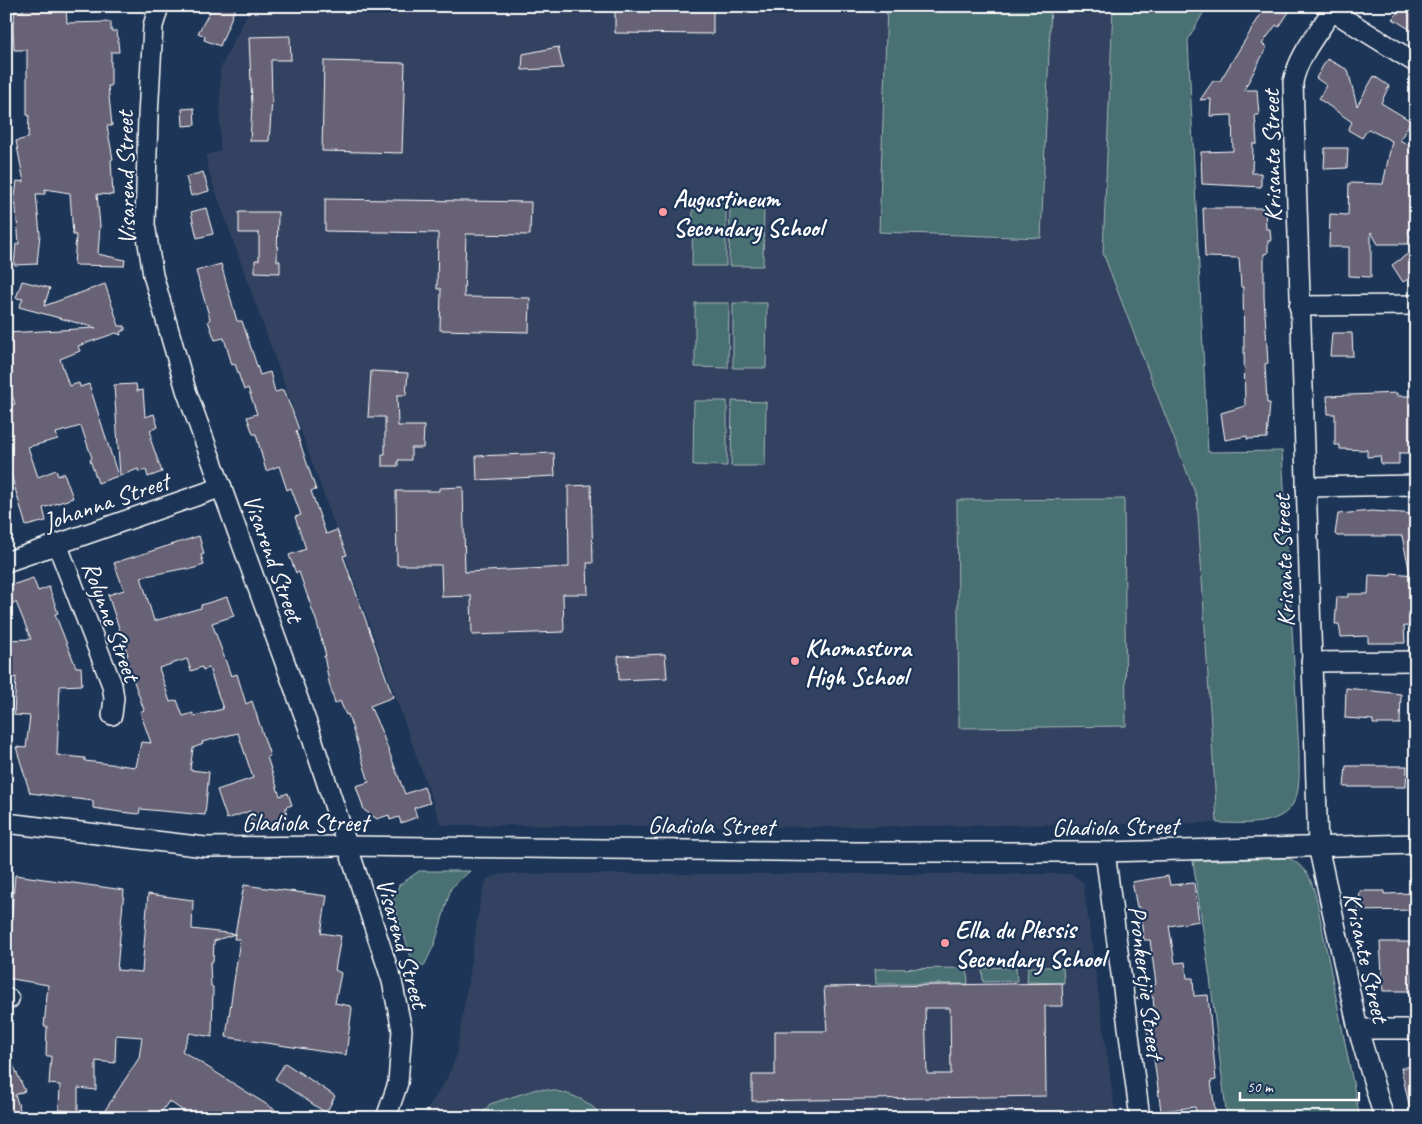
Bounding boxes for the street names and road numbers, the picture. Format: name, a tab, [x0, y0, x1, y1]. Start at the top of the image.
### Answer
street label: Krisante Street	[1255, 87, 1289, 222]
street label: Visarend Street	[109, 108, 143, 245]
street label: Johanna Street	[38, 464, 177, 539]
street label: Visarend Street	[235, 490, 312, 629]
street label: Krisante Street	[1266, 491, 1302, 628]
street label: Rolynne Street	[75, 557, 148, 688]
street label: Gladiola Street	[242, 807, 372, 839]
street label: Gladiola Street	[647, 809, 778, 843]
street label: Gladiola Street	[1051, 810, 1182, 844]
street label: Visarend Street	[368, 875, 437, 1015]
street label: Krisante Street	[1336, 889, 1397, 1028]
street label: Pronkertjie Street	[1121, 904, 1172, 1064]

